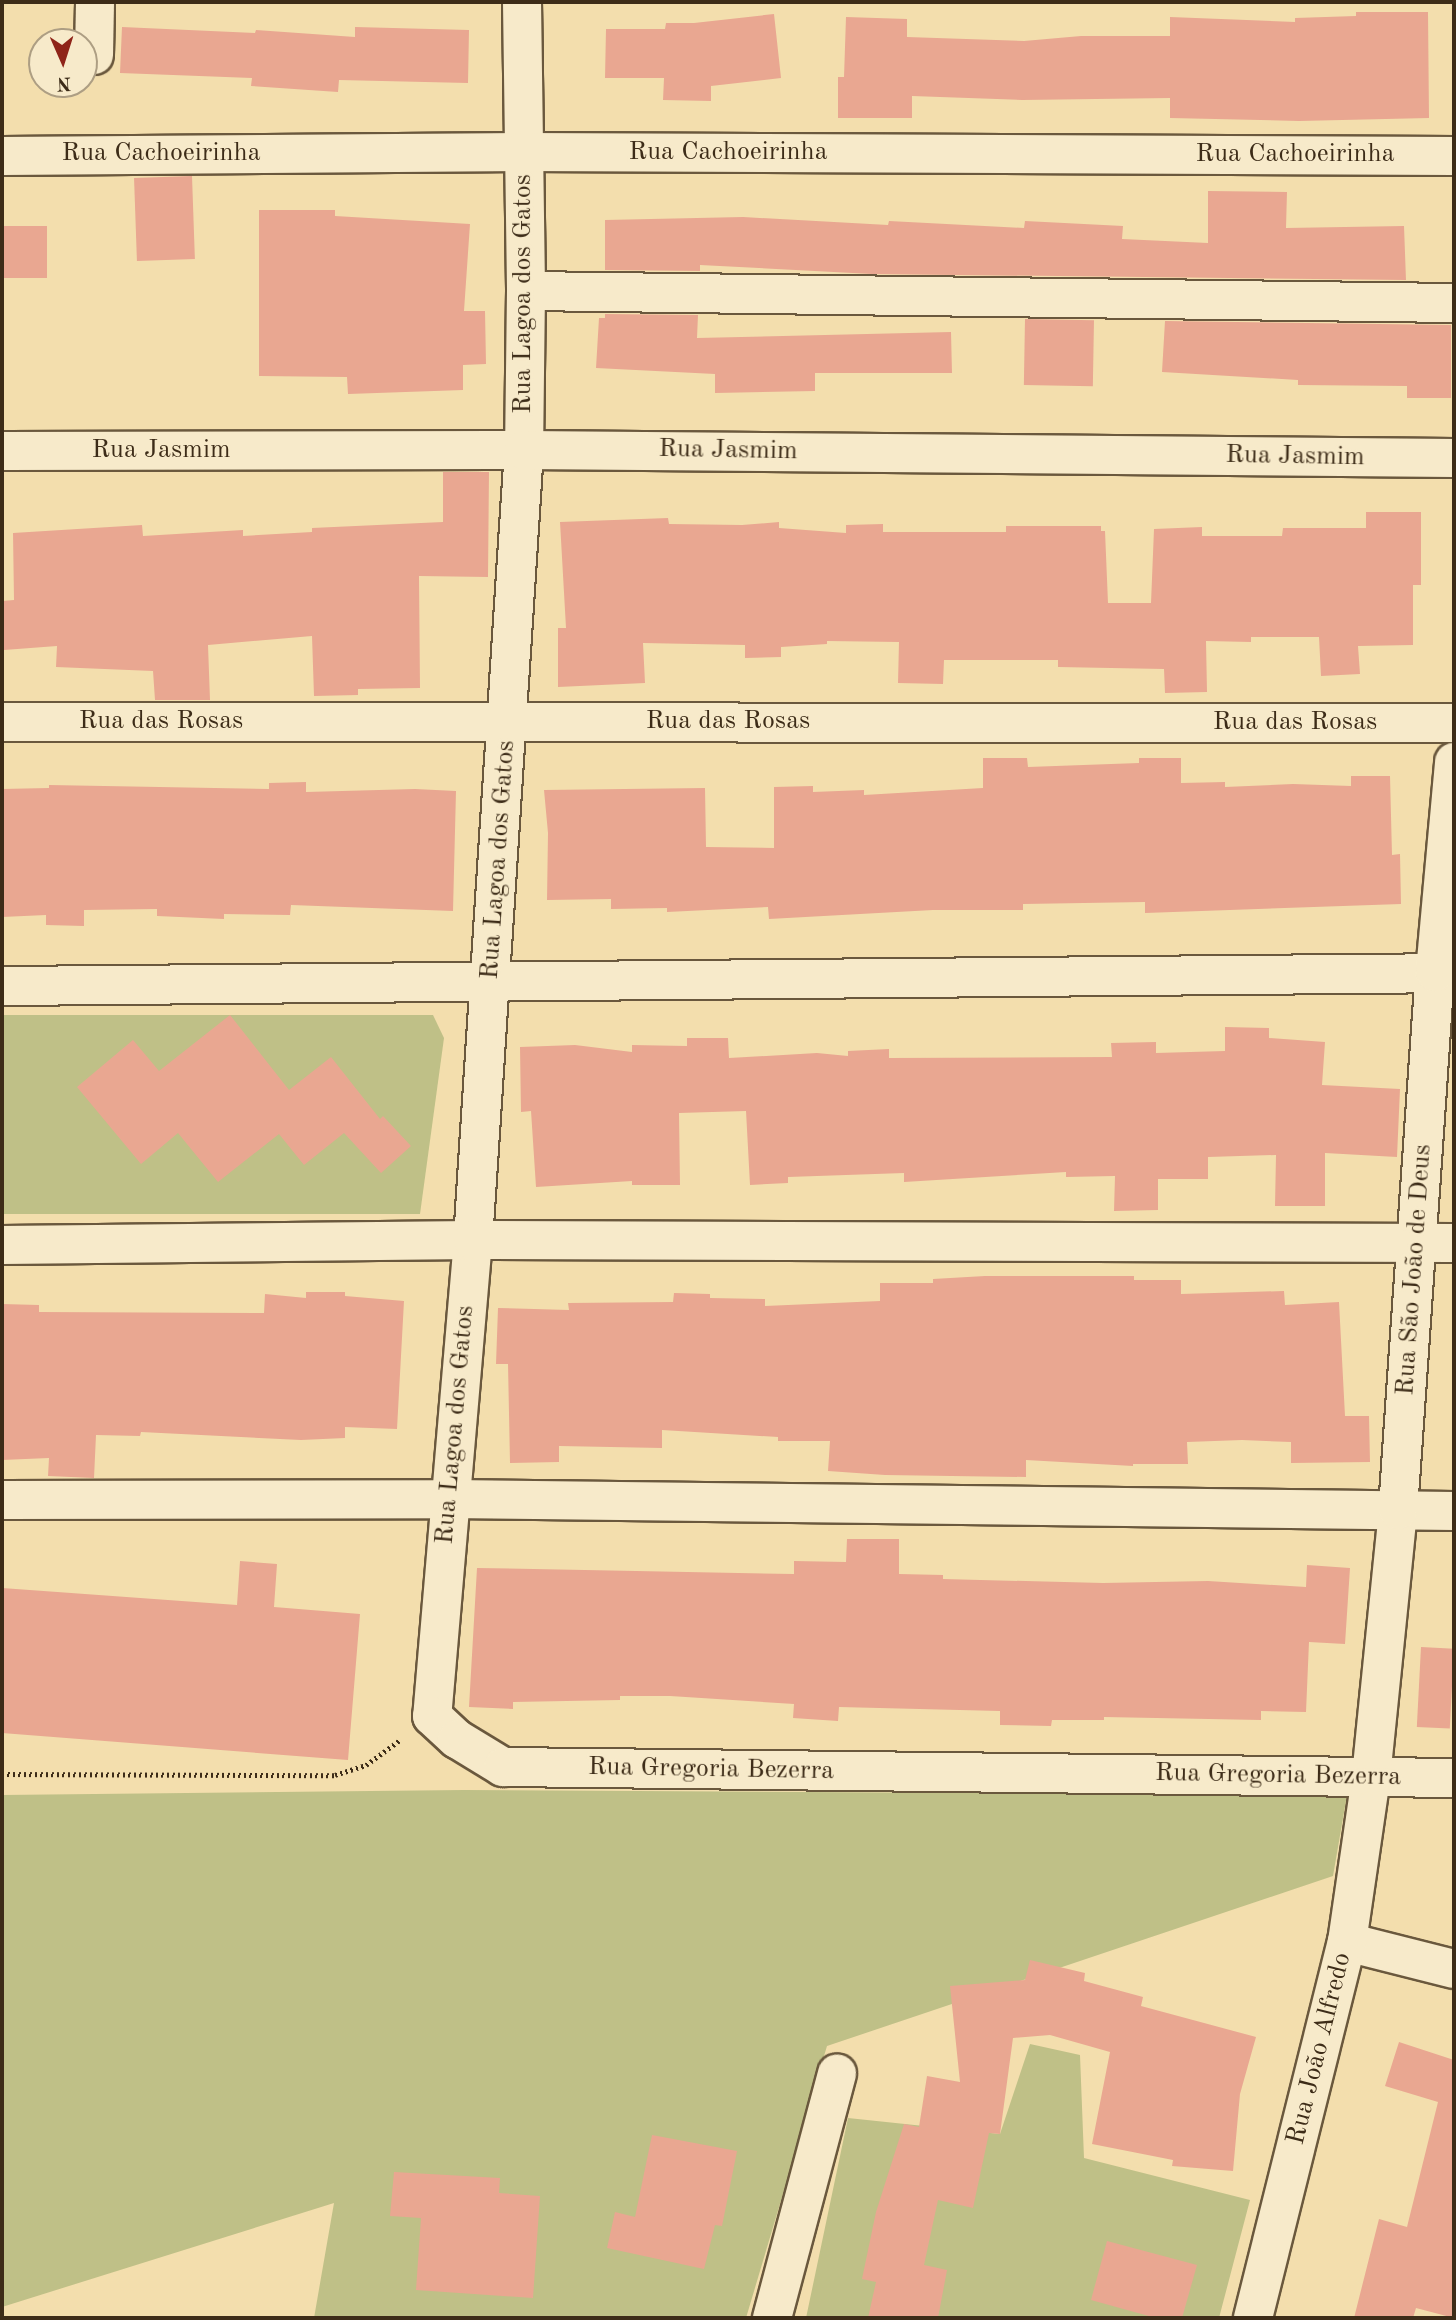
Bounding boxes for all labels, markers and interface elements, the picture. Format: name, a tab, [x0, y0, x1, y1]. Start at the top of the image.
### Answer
north arrow	[28, 28, 98, 98]
text: N	[56, 73, 72, 92]
street label: Rua Cachoeirinha	[629, 137, 827, 169]
street label: Rua Cachoeirinha	[62, 138, 260, 170]
street label: Rua Cachoeirinha	[1196, 139, 1394, 171]
street label: Rua Lagoa dos Gatos	[508, 174, 540, 414]
street label: Rua Jasmim	[658, 434, 798, 468]
street label: Rua Jasmim	[91, 435, 231, 467]
street label: Rua Jasmim	[1225, 440, 1365, 474]
street label: Rua das Rosas	[79, 706, 243, 738]
street label: Rua das Rosas	[646, 706, 810, 738]
street label: Rua das Rosas	[1213, 707, 1377, 739]
street label: Rua Lagoa dos Gatos	[475, 739, 523, 981]
street label: Rua São João de Deus	[1391, 1143, 1439, 1397]
street label: Rua Lagoa dos Gatos	[430, 1304, 482, 1546]
street label: Rua Gregoria Bezerra	[588, 1752, 834, 1788]
street label: Rua Gregoria Bezerra	[1155, 1758, 1401, 1794]
street label: Rua João Alfredo	[1281, 1950, 1359, 2148]

